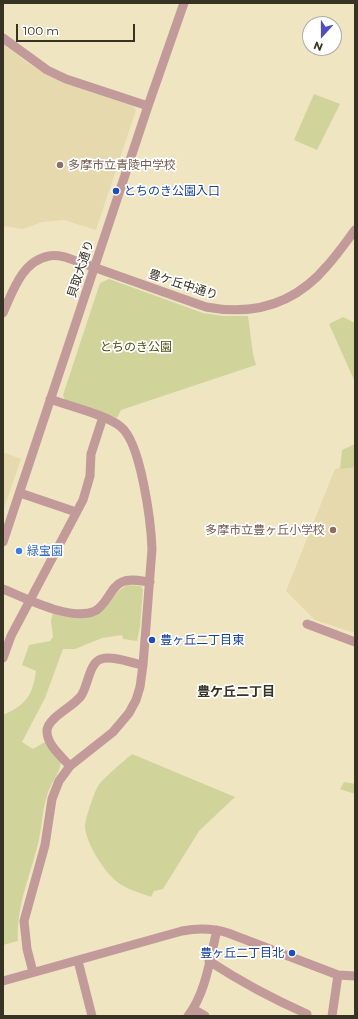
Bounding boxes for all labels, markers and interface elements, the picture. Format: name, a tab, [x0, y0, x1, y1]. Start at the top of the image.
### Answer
scale bar	[18, 16, 137, 42]
north arrow	[302, 16, 342, 56]
text: 100 m	[23, 23, 59, 38]
text: N	[311, 38, 325, 54]
place label: 多摩市立青陵中学校	[68, 158, 176, 172]
marker: 多摩市立青陵中学校	[55, 160, 65, 170]
place label: とちのき公園入口	[124, 184, 220, 198]
marker: とちのき公園入口	[111, 186, 121, 196]
street label: 貝取大通り	[65, 238, 97, 300]
street label: 豊ケ丘中通り	[147, 267, 219, 303]
park label: とちのき公園	[100, 340, 172, 354]
place label: 多摩市立豊ヶ丘小学校	[205, 523, 325, 537]
marker: 多摩市立豊ヶ丘小学校	[328, 525, 338, 535]
place label: 緑宝園	[27, 544, 63, 558]
marker: 緑宝園	[14, 546, 24, 556]
place label: 豊ヶ丘二丁目東	[160, 633, 244, 647]
marker: 豊ヶ丘二丁目東	[147, 635, 157, 645]
district label: 豊ケ丘二丁目	[197, 684, 275, 700]
place label: 豊ヶ丘二丁目北	[200, 946, 284, 960]
marker: 豊ヶ丘二丁目北	[287, 948, 297, 958]

